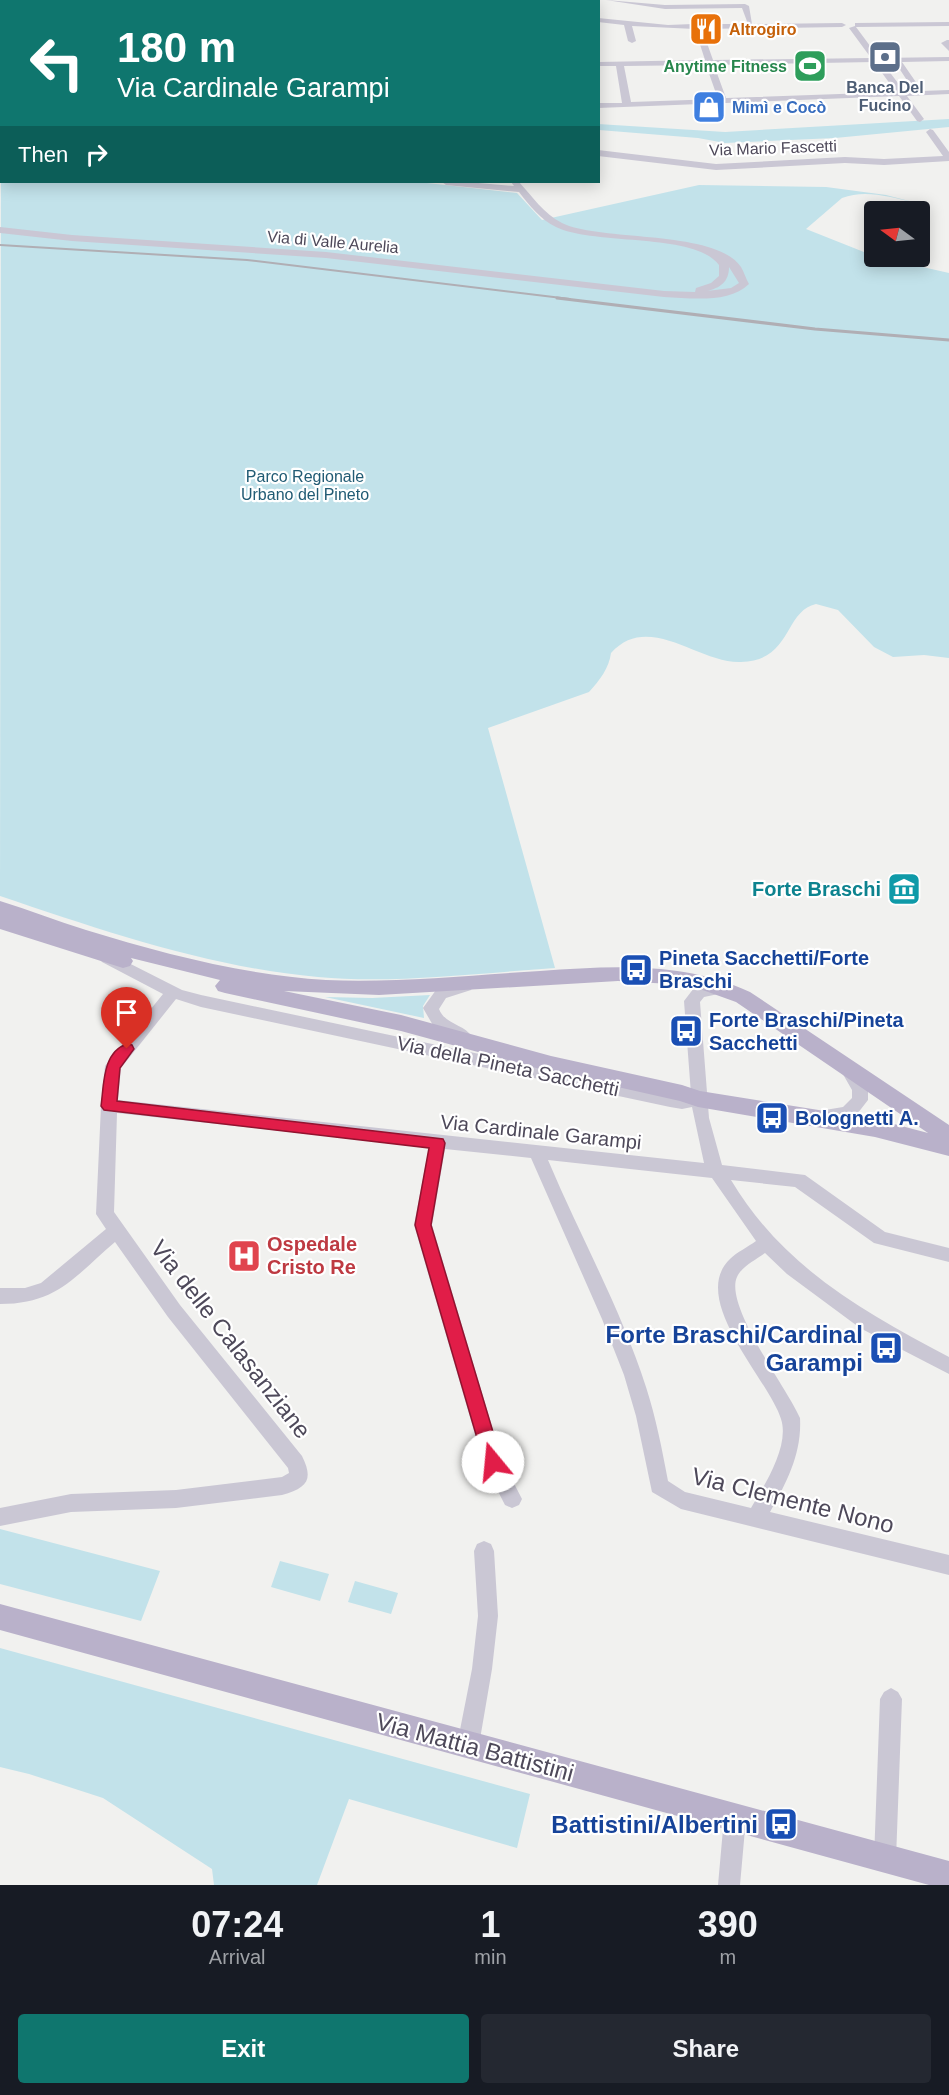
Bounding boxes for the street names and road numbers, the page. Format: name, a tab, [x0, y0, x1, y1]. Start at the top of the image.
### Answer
street label: Via Mario Fascetti	[709, 137, 837, 159]
street label: Via di Valle Aurelia	[267, 228, 400, 256]
street label: Via della Pineta Sacchetti	[395, 1032, 621, 1100]
street label: Via Cardinale Garampi	[439, 1111, 643, 1153]
street label: Via delle Calasanziane	[145, 1235, 317, 1443]
street label: Via Clemente Nono	[689, 1462, 897, 1538]
street label: Via Mattia Battistini	[373, 1708, 577, 1786]

